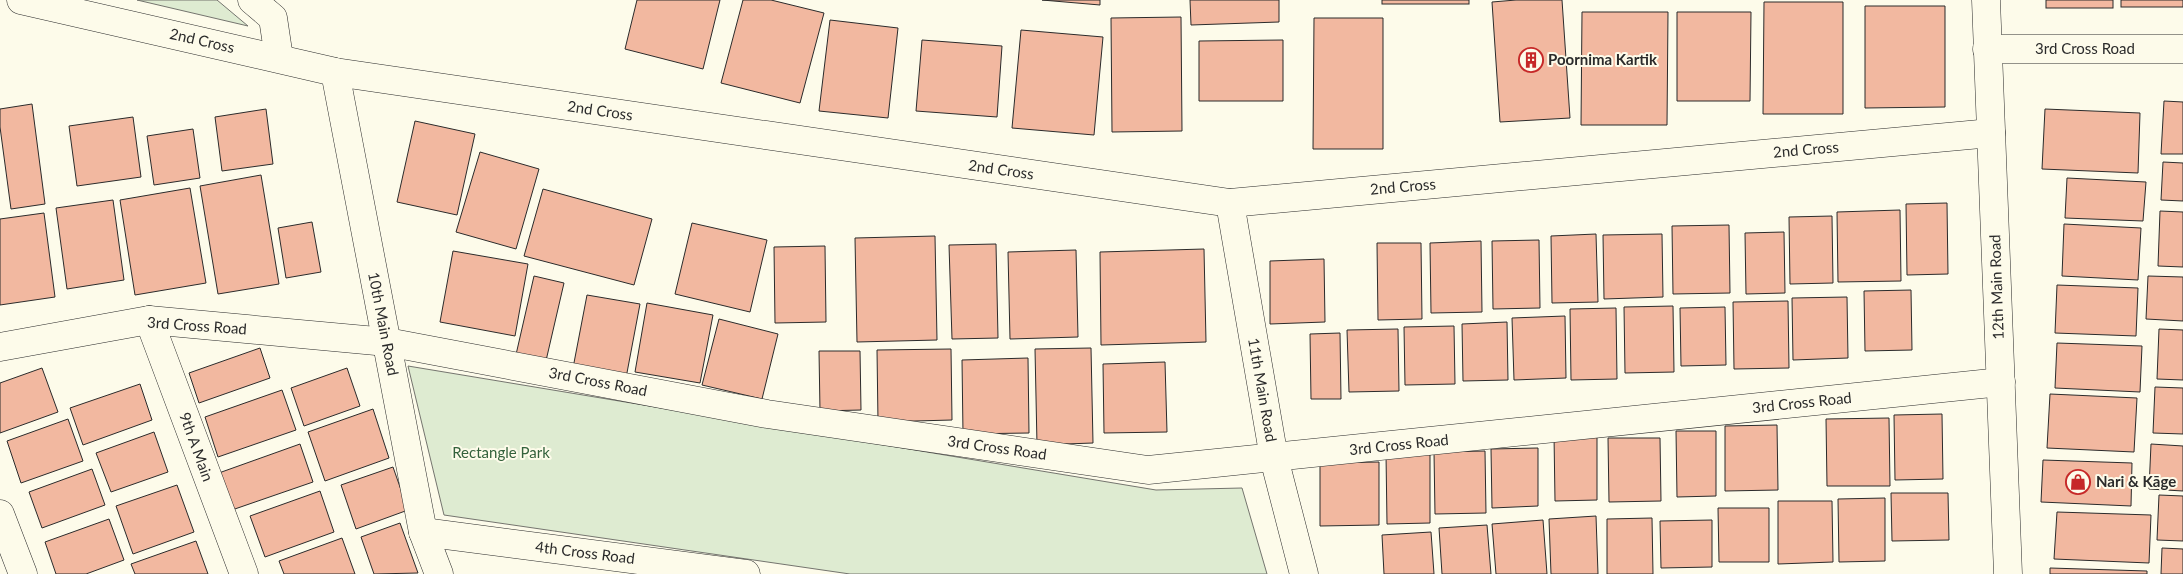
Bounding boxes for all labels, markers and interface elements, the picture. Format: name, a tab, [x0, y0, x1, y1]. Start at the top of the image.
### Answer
street label: 2nd Cross	[168, 24, 236, 56]
street label: 3rd Cross Road	[2035, 39, 2135, 57]
building icon: Poornima Kartik	[1518, 47, 1544, 73]
place label: Poornima Kartik	[1548, 50, 1658, 68]
street label: 2nd Cross	[566, 97, 634, 124]
street label: 2nd Cross	[1772, 137, 1840, 161]
street label: 2nd Cross	[967, 156, 1035, 183]
street label: 2nd Cross	[1369, 174, 1437, 198]
street label: 12th Main Road	[1985, 234, 2007, 340]
street label: 10th Main Road	[365, 270, 403, 377]
street label: 3rd Cross Road	[147, 313, 247, 337]
street label: 11th Main Road	[1245, 336, 1281, 443]
street label: 3rd Cross Road	[547, 363, 649, 399]
street label: 3rd Cross Road	[1751, 388, 1852, 416]
street label: 9th A Main	[176, 410, 218, 484]
street label: 3rd Cross Road	[1348, 430, 1449, 458]
street label: 3rd Cross Road	[946, 431, 1048, 463]
park label: Rectangle Park	[452, 443, 550, 461]
shop icon: Nari & Kāge	[2065, 469, 2091, 495]
place label: Nari & Kāge	[2096, 472, 2176, 490]
street label: 4th Cross Road	[534, 537, 636, 567]

